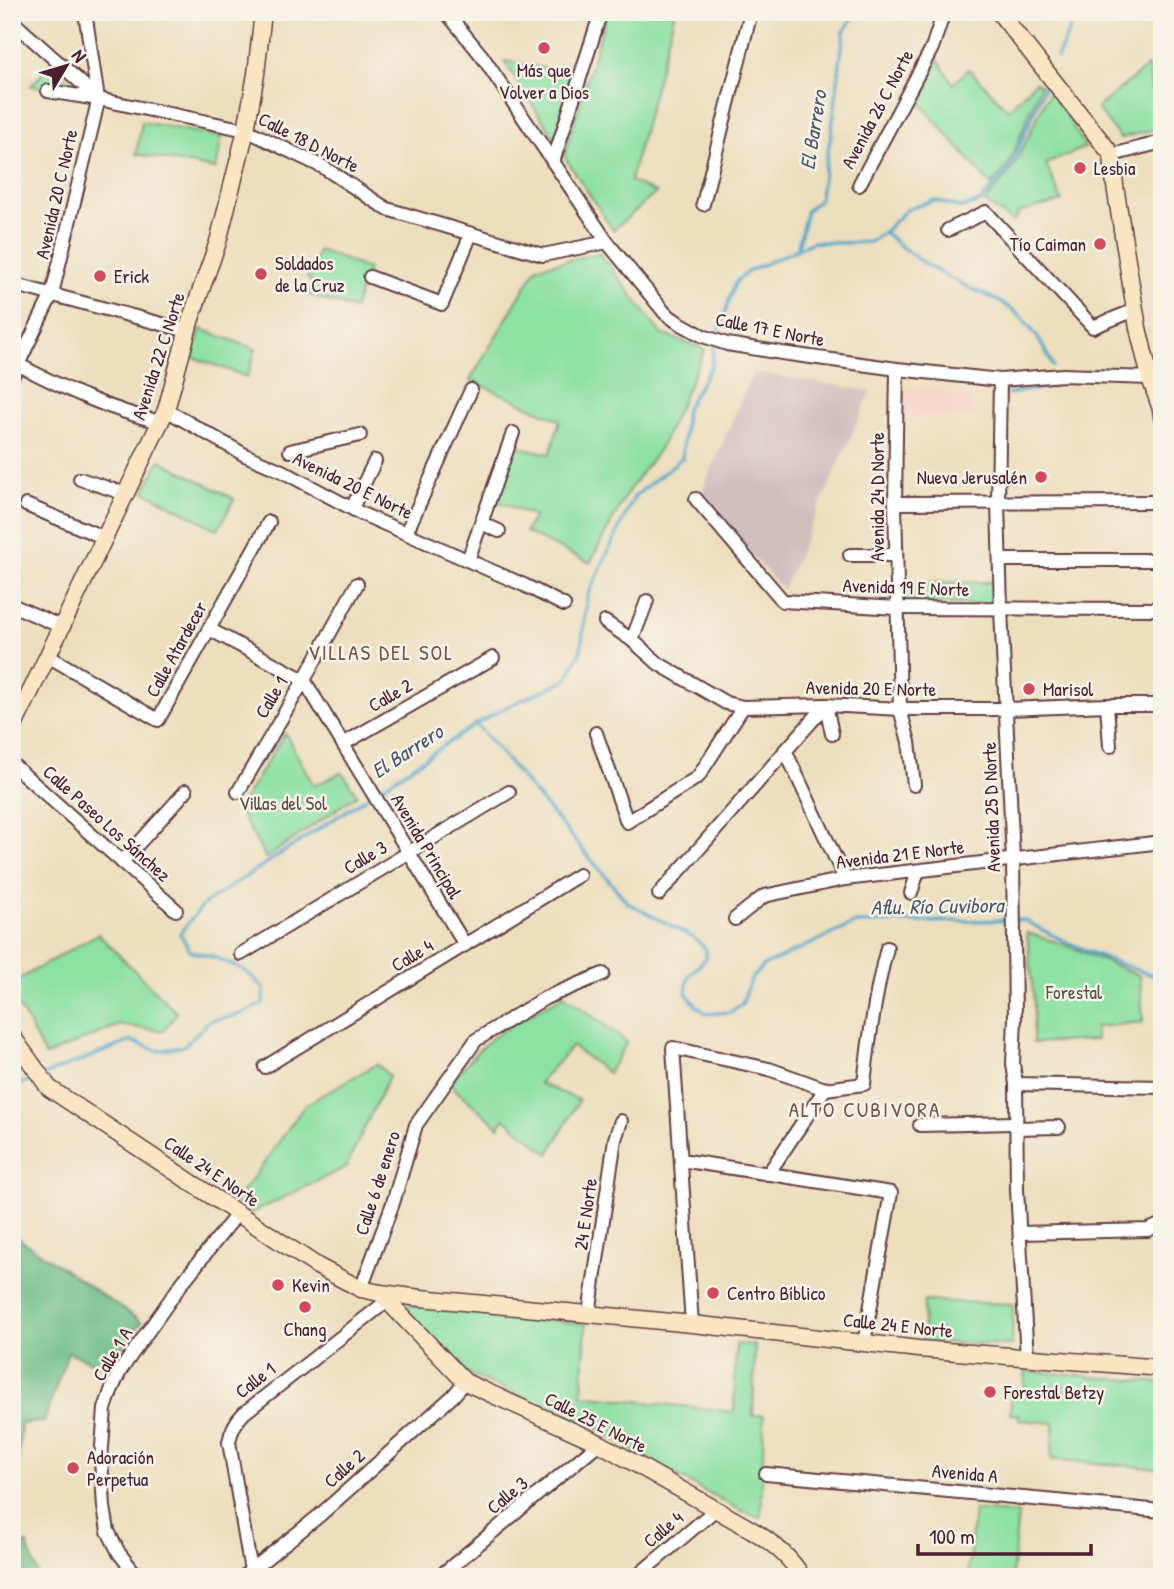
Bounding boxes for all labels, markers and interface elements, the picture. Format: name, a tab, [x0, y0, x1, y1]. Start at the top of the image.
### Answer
north arrow	[32, 32, 102, 102]
marker: Más que Volver a Dios	[536, 40, 552, 56]
text: N	[66, 44, 93, 68]
street label: Avenida 26 C Norte	[835, 45, 920, 173]
place label: Más que Volver a Dios	[499, 57, 589, 105]
water label: El Barrero	[792, 87, 834, 172]
street label: Calle 18 D Norte	[254, 105, 364, 179]
street label: Avenida 20 C Norte	[28, 126, 84, 261]
place label: Lesbia	[1094, 155, 1136, 181]
marker: Lesbia	[1072, 160, 1088, 176]
place label: Tío Caiman	[1010, 231, 1086, 257]
marker: Tío Caiman	[1092, 236, 1108, 252]
place label: Soldados de la Cruz	[275, 250, 345, 298]
place label: Erick	[114, 263, 149, 289]
marker: Soldados de la Cruz	[253, 266, 269, 282]
marker: Erick	[92, 268, 108, 284]
street label: Avenida 22 C Norte	[125, 289, 191, 423]
street label: Calle 17 E Norte	[713, 306, 827, 352]
street label: Avenida 24 D Norte	[864, 432, 890, 562]
street label: Avenida 20 E Norte	[289, 445, 418, 525]
place label: Nueva Jerusalén	[917, 464, 1027, 490]
marker: Nueva Jerusalén	[1033, 469, 1049, 485]
street label: Avenida 19 E Norte	[842, 572, 970, 602]
street label: Calle Atardecer	[139, 596, 213, 702]
district label: VILLAS DEL SOL	[308, 638, 454, 667]
street label: Calle 1	[248, 671, 294, 723]
street label: Calle 2	[363, 672, 417, 718]
street label: Avenida 20 E Norte	[806, 674, 937, 702]
place label: Marisol	[1043, 676, 1094, 702]
marker: Marisol	[1021, 681, 1037, 697]
water label: El Barrero	[366, 716, 450, 785]
street label: Avenida 25 D Norte	[976, 741, 1006, 873]
street label: Calle Paseo Los Sánchez	[37, 759, 177, 887]
street label: Avenida Principal	[385, 789, 469, 904]
park label: Villas del Sol	[239, 790, 328, 816]
street label: Avenida 21 E Norte	[835, 833, 966, 875]
street label: Calle 3	[338, 834, 392, 880]
water label: Aflu. Río Cuvibora	[870, 890, 1006, 922]
street label: Calle 4	[386, 932, 438, 978]
park label: Forestal	[1045, 979, 1103, 1005]
district label: ALTO CUBIVORA	[789, 1095, 941, 1124]
street label: Calle 6 de enero	[348, 1127, 406, 1238]
street label: Calle 24 E Norte	[159, 1129, 265, 1213]
street label: 24 E Norte	[567, 1176, 603, 1252]
place label: Kevin	[292, 1272, 330, 1298]
marker: Kevin	[270, 1277, 286, 1293]
place label: Centro Bíblico	[727, 1280, 826, 1306]
marker: Centro Bíblico	[705, 1285, 721, 1301]
marker: Chang	[297, 1299, 313, 1315]
street label: Calle 24 E Norte	[842, 1306, 955, 1344]
place label: Chang	[284, 1316, 326, 1342]
street label: Calle 1 A	[86, 1322, 138, 1386]
street label: Calle 1	[229, 1356, 281, 1404]
place label: Forestal Betzy	[1003, 1379, 1104, 1405]
marker: Forestal Betzy	[982, 1384, 998, 1400]
street label: Calle 25 E Norte	[541, 1385, 652, 1459]
street label: Calle 2	[318, 1443, 370, 1493]
place label: Adoración Perpetua	[87, 1444, 154, 1492]
street label: Avenida A	[931, 1457, 999, 1489]
marker: Adoración Perpetua	[65, 1460, 81, 1476]
street label: Calle 3	[481, 1470, 533, 1520]
street label: Calle 4	[637, 1505, 689, 1553]
scale bar	[918, 1512, 1092, 1556]
text: 100 m	[929, 1522, 975, 1551]

